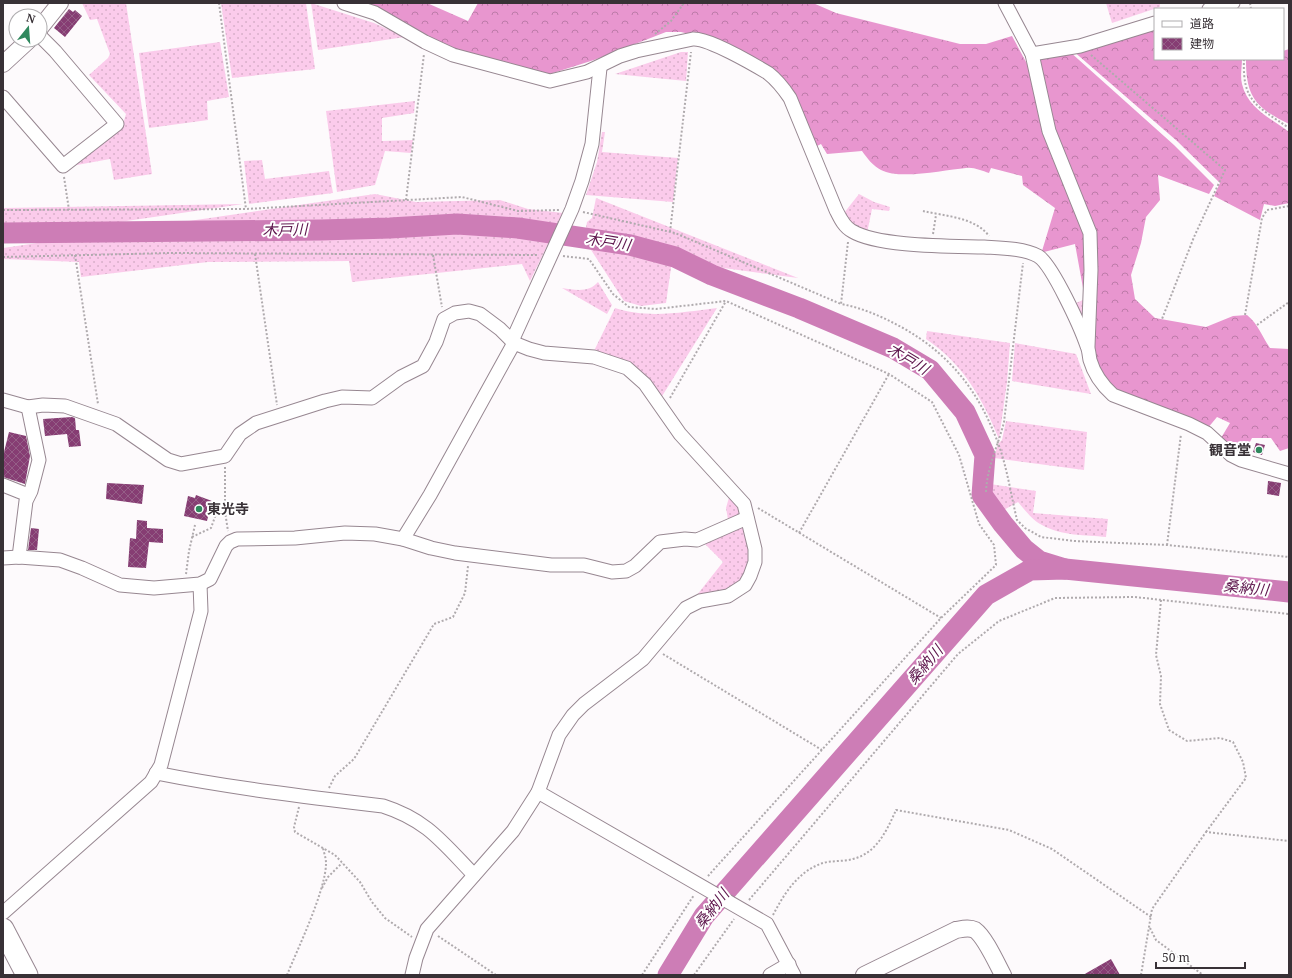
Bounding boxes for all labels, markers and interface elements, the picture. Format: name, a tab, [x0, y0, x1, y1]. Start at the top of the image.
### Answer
north arrow	[8, 8, 48, 48]
legend	[1154, 8, 1284, 60]
text: N	[25, 10, 38, 26]
text: 道路	[1190, 15, 1214, 32]
text: 建物	[1190, 35, 1214, 52]
water label: 木戸川	[262, 219, 310, 239]
water label: 木戸川	[584, 228, 634, 255]
water label: 木戸川	[884, 338, 935, 379]
place label: 観音堂	[1209, 440, 1251, 459]
marker: 観音堂	[1254, 445, 1264, 455]
place label: 東光寺	[207, 499, 249, 518]
marker: 東光寺	[194, 504, 204, 514]
water label: 桑納川	[1223, 575, 1272, 600]
water label: 桑納川	[902, 639, 948, 688]
water label: 桑納川	[689, 883, 734, 932]
scale bar	[1156, 944, 1245, 970]
text: 50 m	[1162, 949, 1190, 966]

